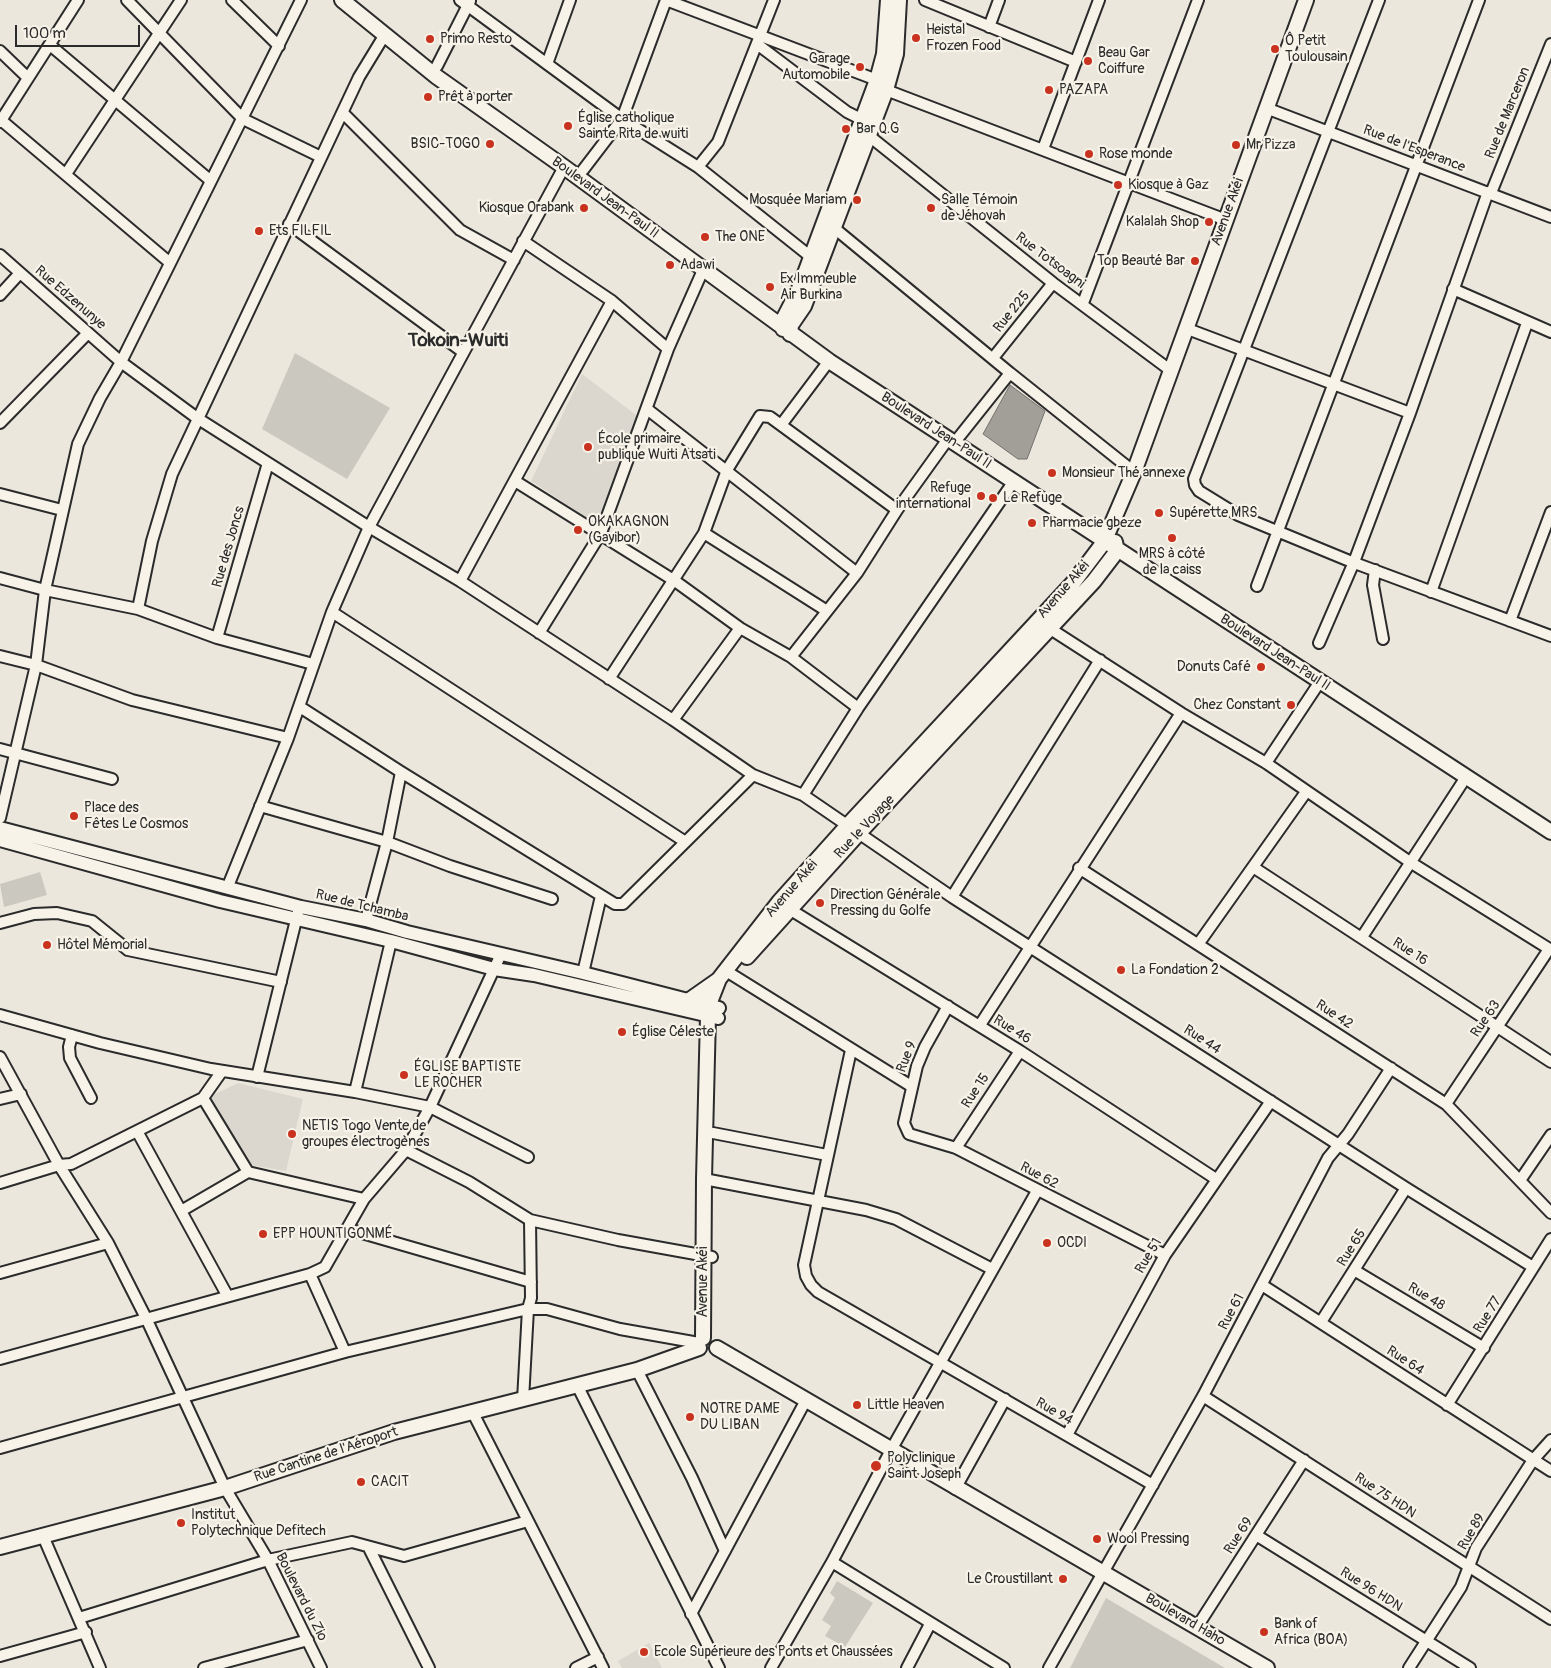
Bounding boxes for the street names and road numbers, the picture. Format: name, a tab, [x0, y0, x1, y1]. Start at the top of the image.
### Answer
street label: Rue de Marceron	[1482, 65, 1534, 161]
street label: Rue de l'Esperance	[1360, 122, 1468, 176]
street label: Boulevard Jean-Paul II	[548, 154, 662, 242]
street label: Avenue Akéi	[1208, 176, 1248, 248]
street label: Rue Totsoagni	[1012, 229, 1088, 293]
street label: Rue Edzenunye	[31, 263, 109, 333]
street label: Rue 225	[990, 288, 1034, 336]
street label: Boulevard Jean-Paul II	[878, 389, 994, 473]
street label: Rue des Joncs	[209, 504, 249, 590]
street label: Avenue Akéi	[1034, 558, 1094, 622]
street label: Boulevard Jean-Paul II	[1217, 611, 1333, 695]
street label: Rue le Voyage	[831, 792, 899, 862]
street label: Avenue Akéi	[762, 857, 822, 921]
street label: Rue de Tchamba	[314, 886, 410, 926]
street label: Rue 16	[1389, 934, 1431, 970]
street label: Rue 42	[1312, 997, 1356, 1033]
street label: Rue 63	[1468, 997, 1504, 1041]
street label: Rue 46	[990, 1012, 1034, 1048]
street label: Rue 44	[1180, 1022, 1224, 1058]
street label: Rue 9	[893, 1039, 921, 1075]
street label: Rue 15	[959, 1070, 993, 1112]
street label: Rue 62	[1017, 1159, 1061, 1193]
street label: Rue 65	[1334, 1226, 1370, 1270]
street label: Rue 51	[1132, 1235, 1166, 1277]
street label: Avenue Akéi	[695, 1247, 711, 1317]
street label: Rue 48	[1404, 1279, 1448, 1315]
street label: Rue 61	[1215, 1291, 1249, 1333]
street label: Rue 77	[1470, 1294, 1506, 1336]
street label: Rue 64	[1383, 1343, 1427, 1379]
street label: Rue 94	[1032, 1395, 1076, 1429]
street label: Rue Cantine de l'Aéroport	[252, 1424, 400, 1486]
street label: Rue 75 HDN	[1351, 1470, 1419, 1522]
street label: Rue 89	[1455, 1511, 1489, 1553]
street label: Rue 69	[1221, 1514, 1257, 1558]
street label: Boulevard du Zio	[272, 1550, 330, 1644]
street label: Rue 96 HDN	[1337, 1564, 1405, 1616]
street label: Boulevard Haho	[1142, 1590, 1228, 1650]

